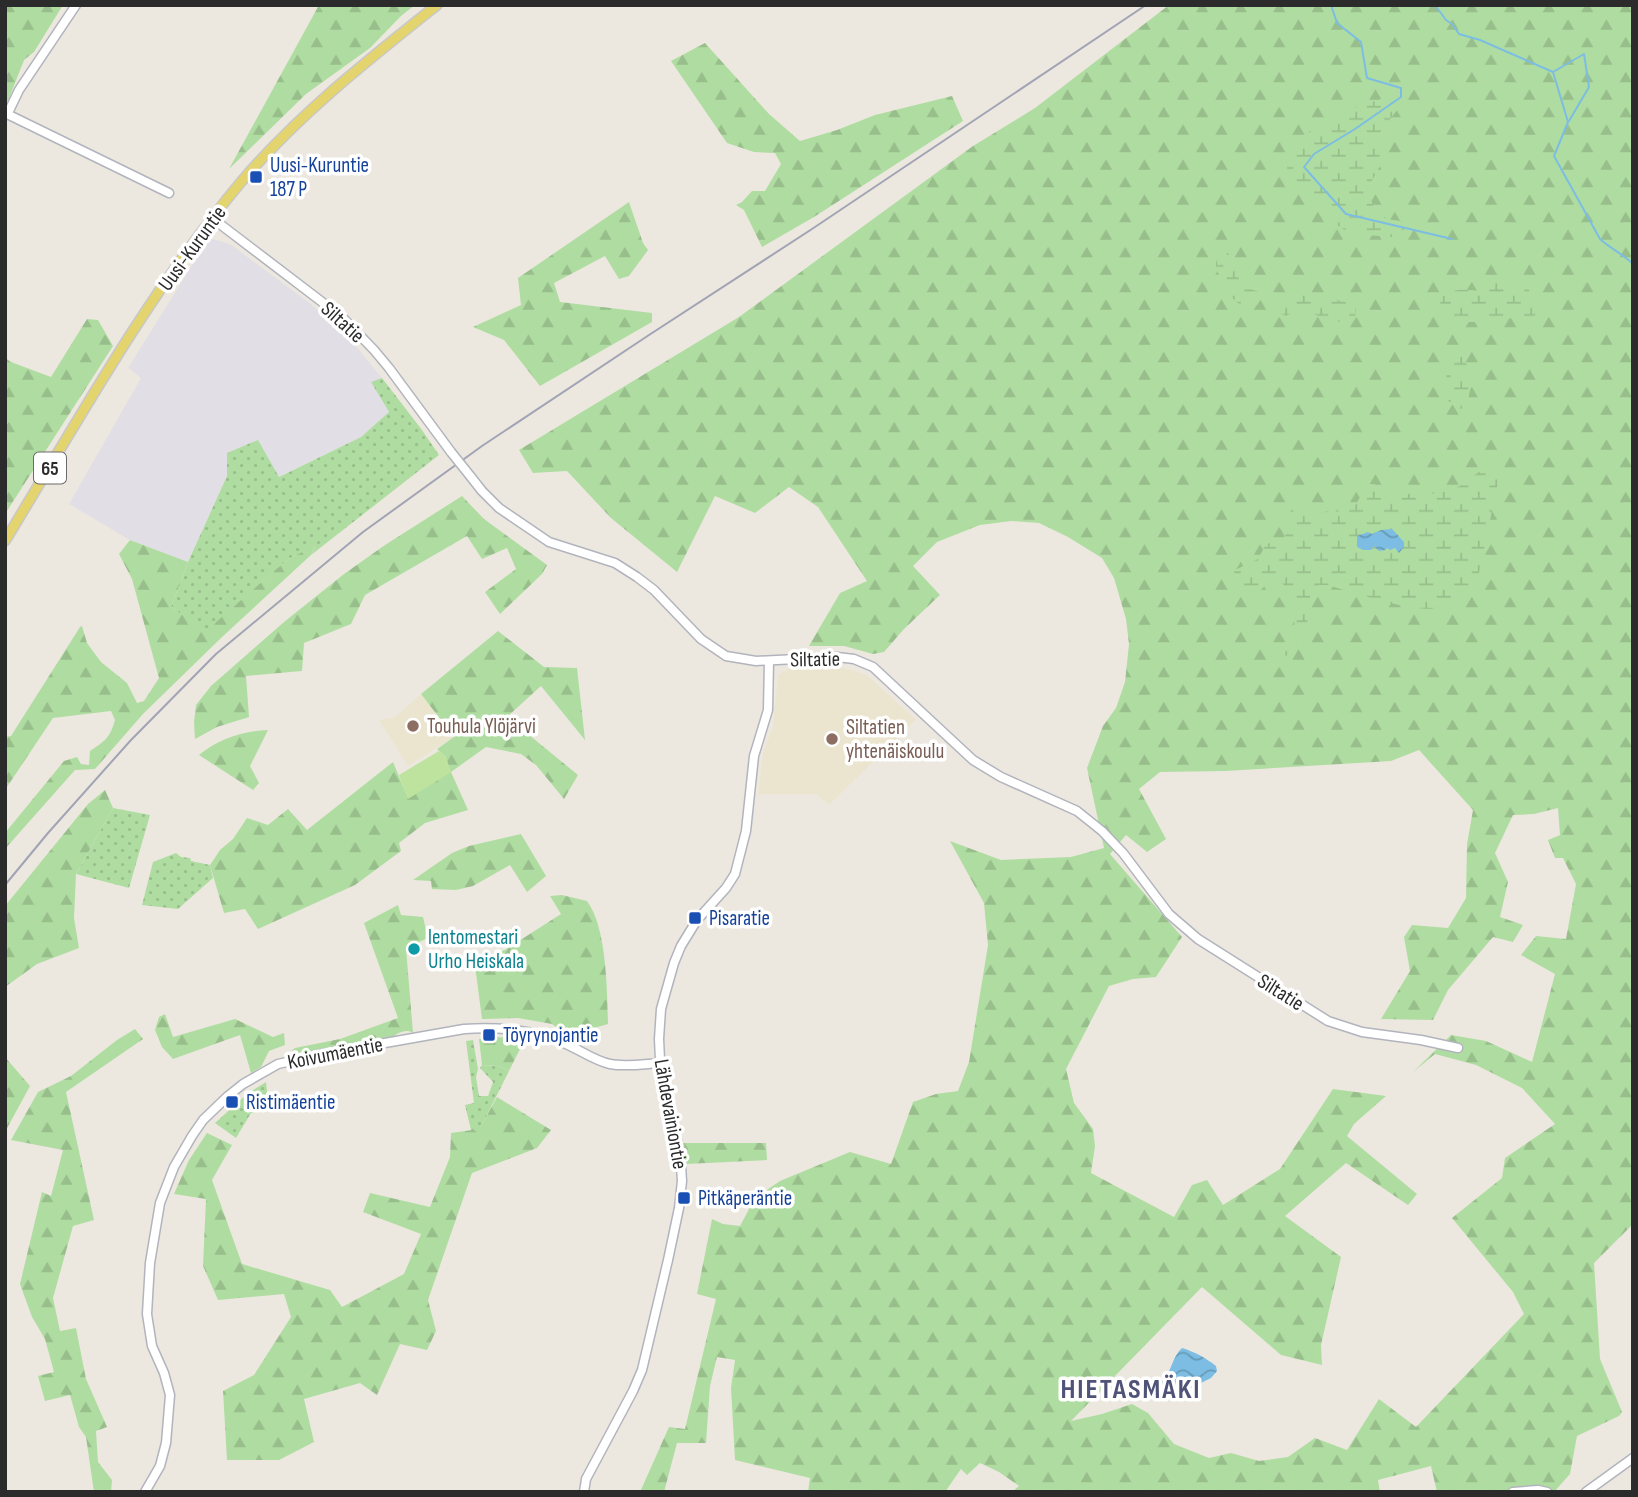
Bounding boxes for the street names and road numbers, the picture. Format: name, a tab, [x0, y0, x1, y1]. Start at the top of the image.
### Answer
street label: Uusi-Kuruntie	[153, 201, 232, 296]
street label: Siltatie	[316, 296, 370, 348]
road number: 65	[34, 453, 66, 484]
street label: Siltatie	[790, 647, 840, 672]
street label: Siltatie	[1253, 969, 1309, 1016]
street label: Koivumäentie	[285, 1032, 385, 1075]
street label: Lähdevainiontie	[649, 1057, 692, 1171]

